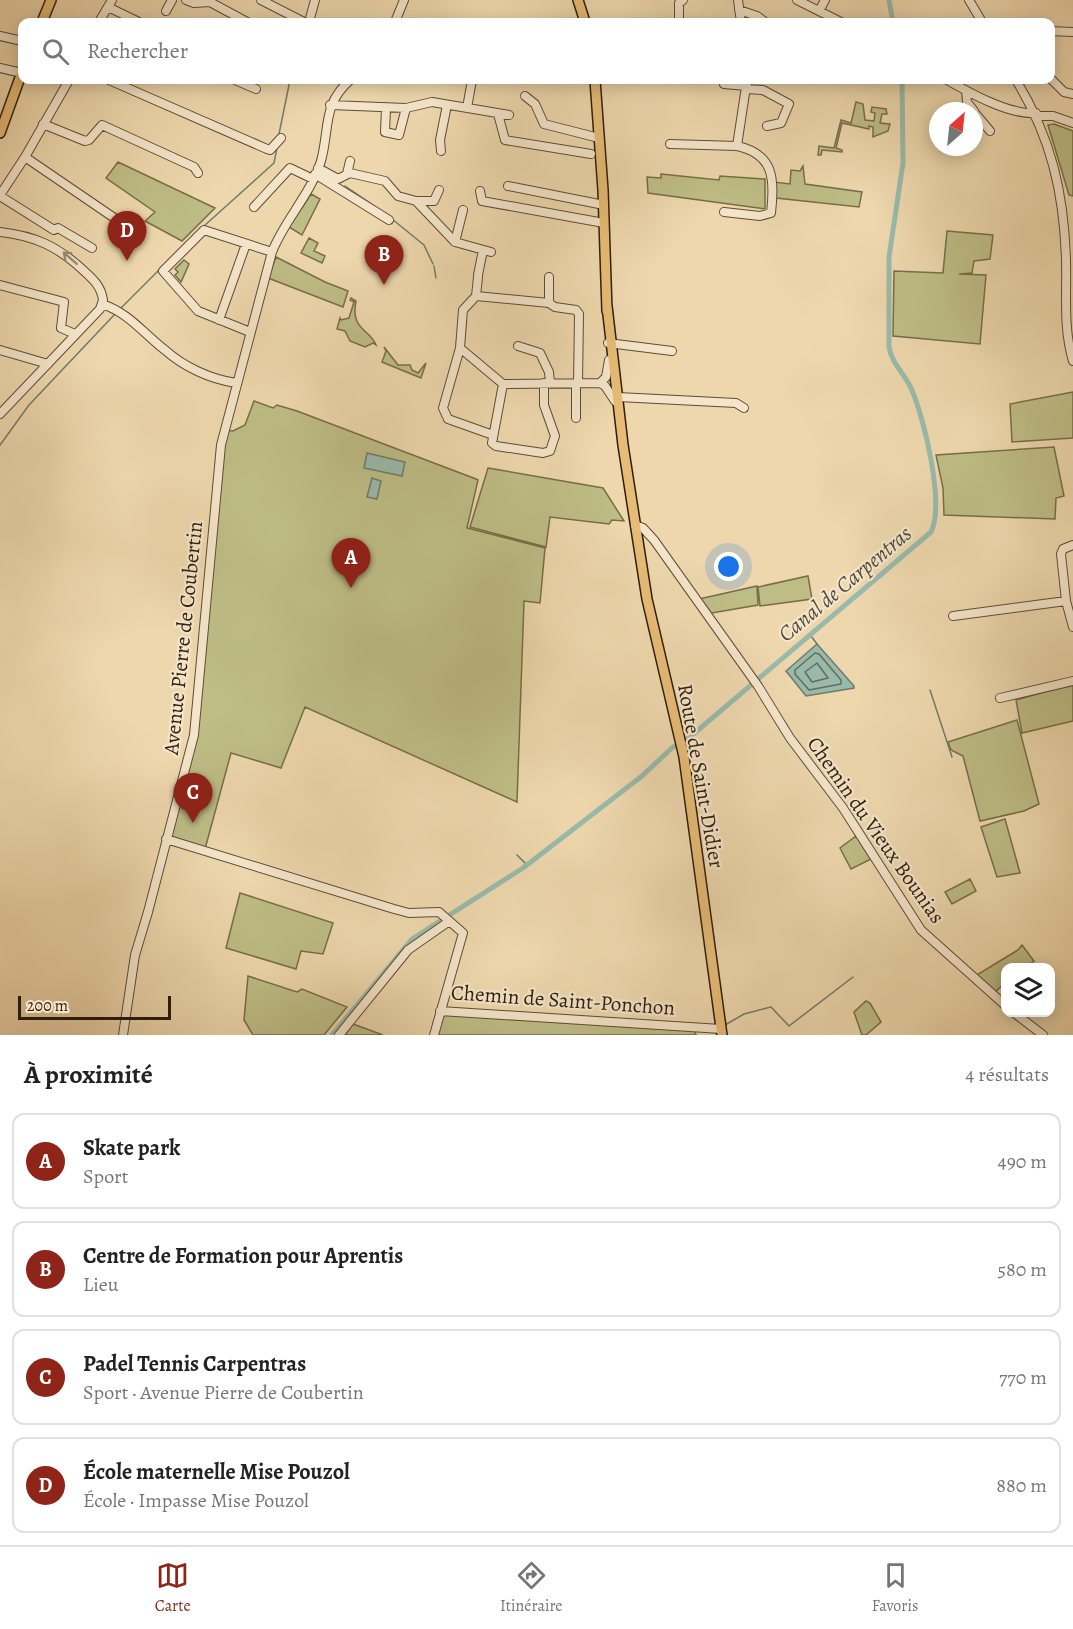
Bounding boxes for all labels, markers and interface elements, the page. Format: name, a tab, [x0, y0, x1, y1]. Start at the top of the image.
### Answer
search box	[18, 18, 1055, 84]
icon: search	[39, 35, 72, 68]
text: Rechercher	[87, 36, 188, 66]
north arrow	[929, 102, 983, 156]
pin: D	[108, 212, 146, 261]
pin: B	[364, 236, 404, 285]
one-way arrow	[62, 252, 78, 265]
water label: Canal de Carpentras	[772, 519, 919, 649]
street label: Avenue Pierre de Coubertin	[157, 520, 209, 757]
pin: A	[332, 538, 370, 588]
your location	[714, 552, 743, 581]
street label: Route de Saint-Didier	[671, 682, 731, 870]
street label: Chemin du Vieux Bounias	[801, 731, 951, 929]
pin: C	[174, 774, 212, 823]
map controls	[1001, 963, 1055, 1017]
button: layers	[1001, 963, 1055, 1017]
street label: Chemin de Saint-Ponchon	[450, 978, 676, 1022]
scale bar	[18, 993, 171, 1020]
text: 200 m	[27, 995, 68, 1017]
text: À proximité	[24, 1057, 153, 1092]
text: 4 résultats	[965, 1061, 1049, 1088]
text: Skate park	[83, 1133, 180, 1163]
text: A	[39, 1148, 52, 1175]
text: 490 m	[998, 1148, 1047, 1175]
text: Sport	[83, 1163, 128, 1190]
text: Centre de Formation pour Aprentis	[83, 1241, 403, 1271]
text: B	[39, 1256, 52, 1283]
text: 580 m	[997, 1256, 1047, 1283]
text: Lieu	[83, 1271, 119, 1298]
text: Padel Tennis Carpentras	[83, 1349, 306, 1379]
text: C	[39, 1364, 52, 1391]
text: 770 m	[999, 1364, 1047, 1391]
text: Sport · Avenue Pierre de Coubertin	[83, 1379, 364, 1406]
text: École maternelle Mise Pouzol	[83, 1457, 350, 1487]
text: D	[39, 1472, 52, 1499]
text: 880 m	[996, 1472, 1047, 1499]
text: École · Impasse Mise Pouzol	[83, 1487, 309, 1514]
tab: Carte	[155, 1559, 191, 1617]
tab: Itinéraire	[500, 1559, 563, 1617]
tab: Favoris	[872, 1559, 918, 1617]

